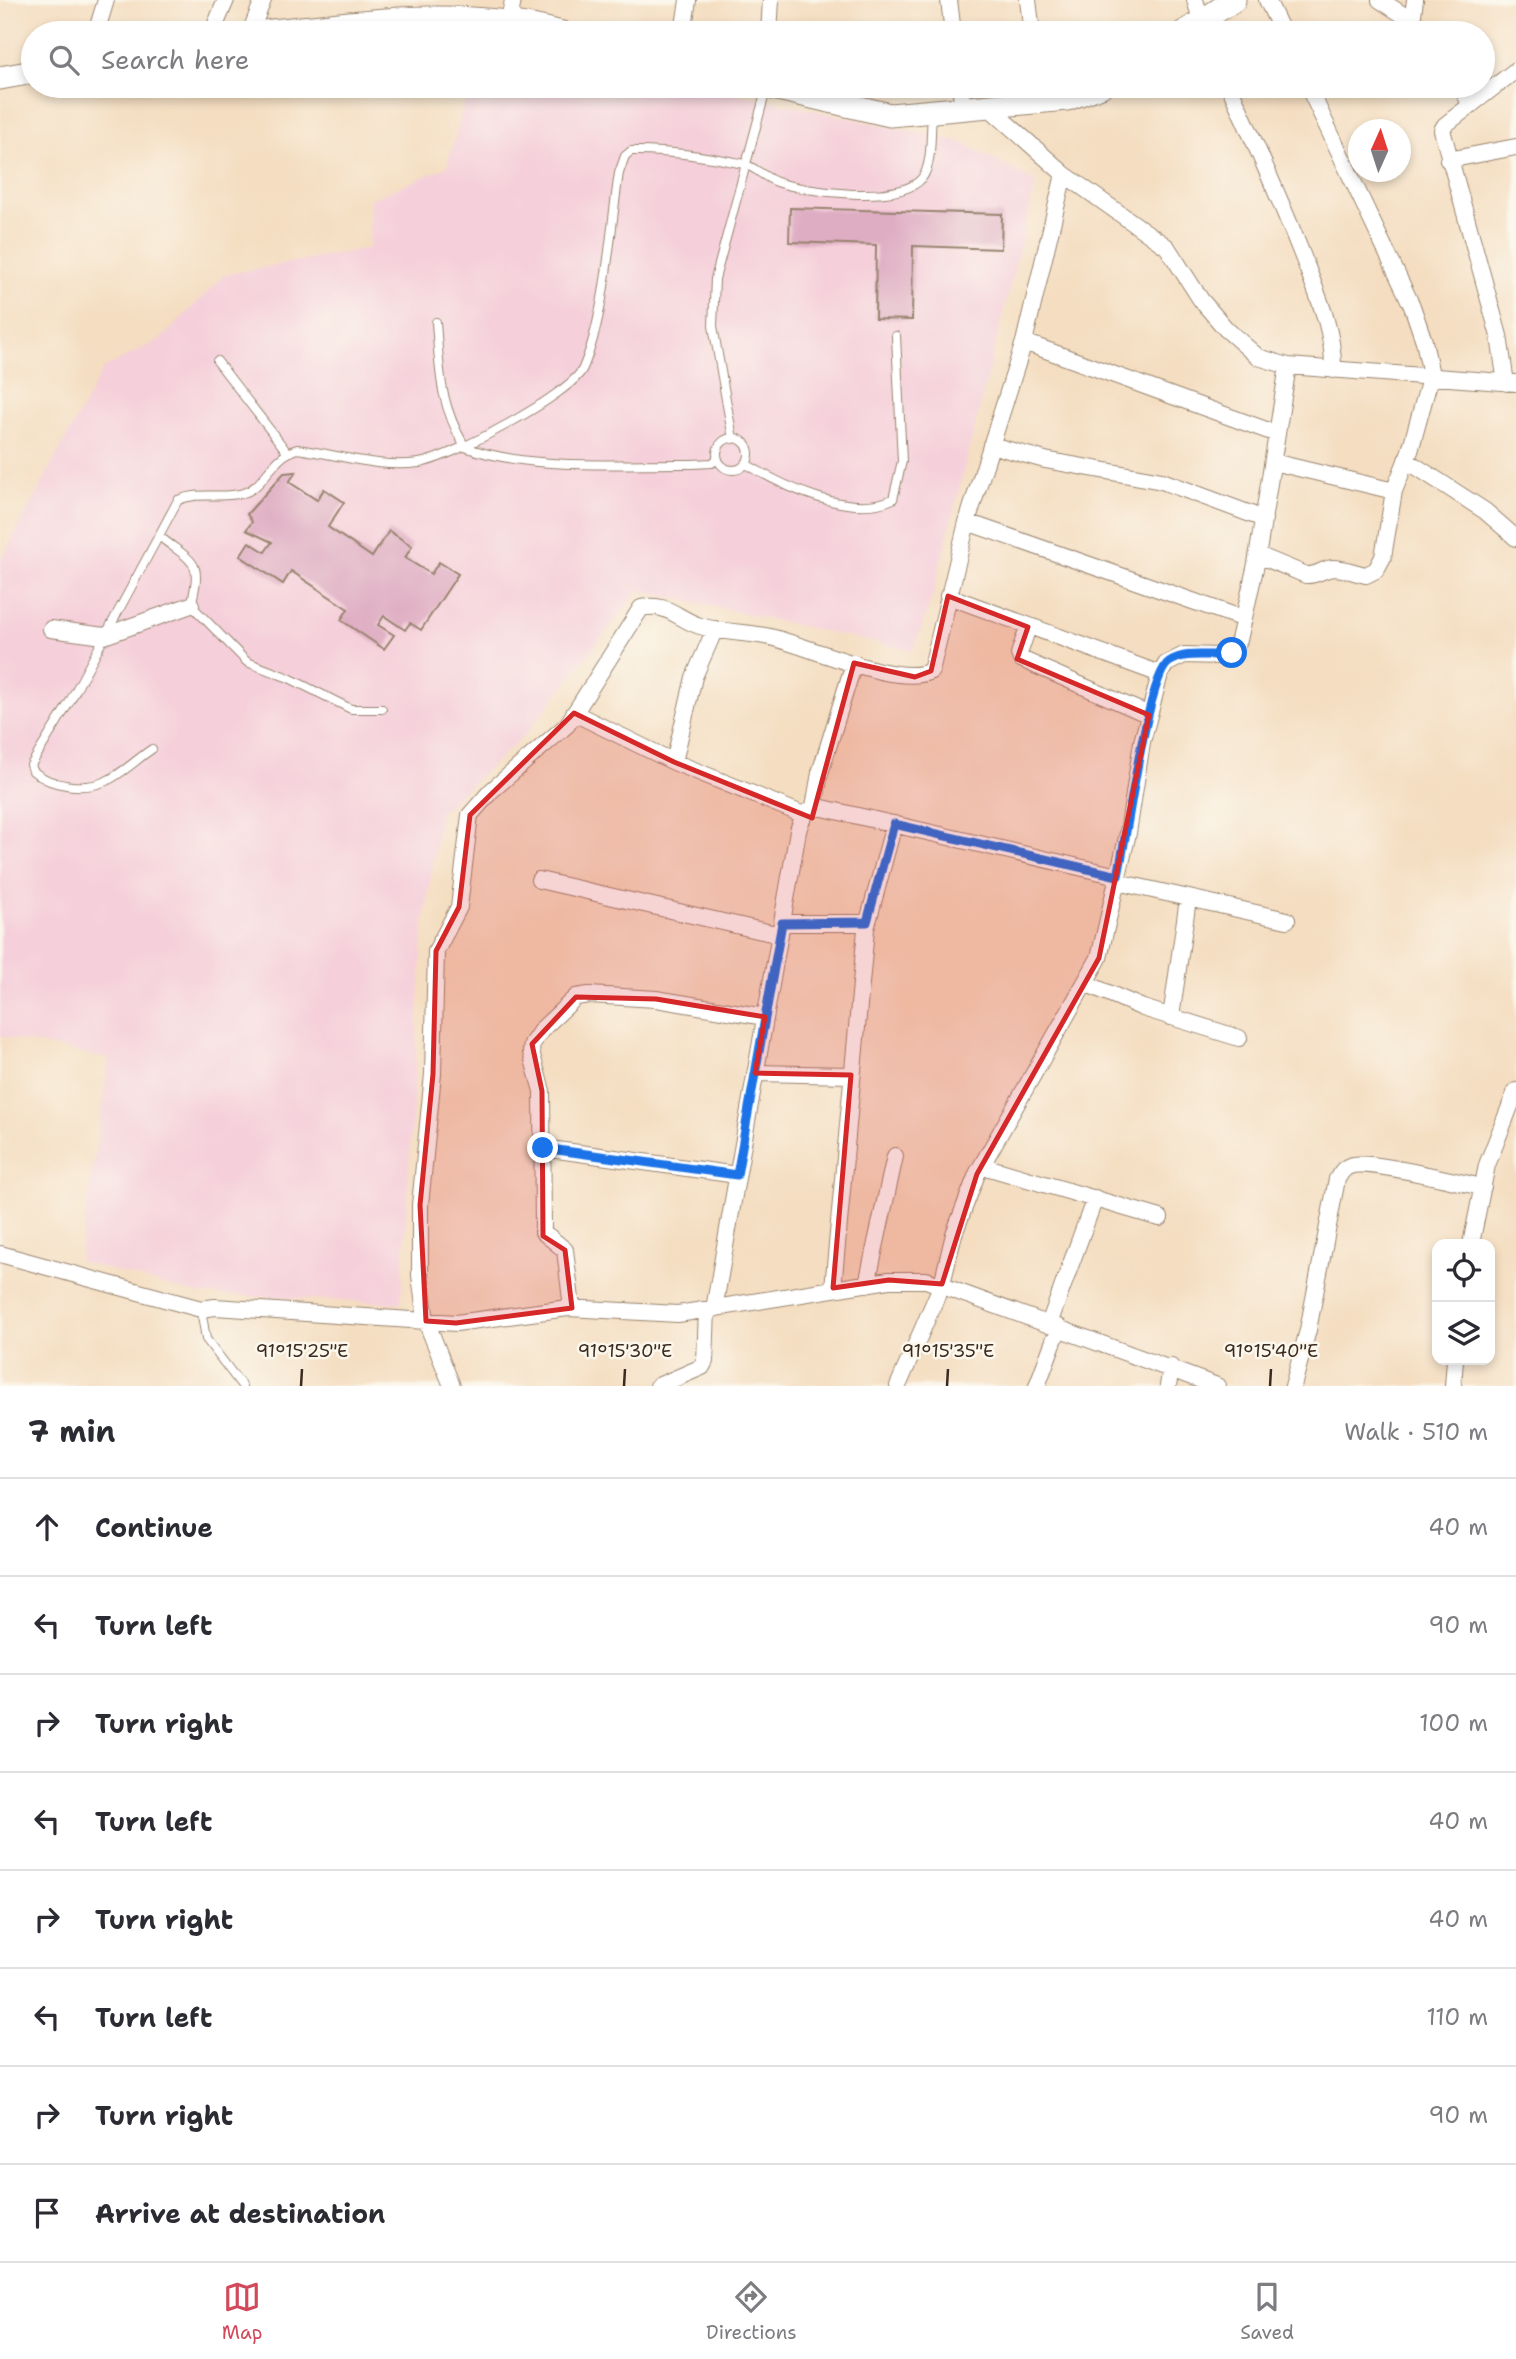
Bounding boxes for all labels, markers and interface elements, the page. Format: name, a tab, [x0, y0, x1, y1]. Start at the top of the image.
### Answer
search box	[21, 21, 1495, 98]
icon: search	[45, 41, 83, 79]
text: Search here	[101, 42, 250, 77]
north arrow	[1348, 119, 1411, 182]
route start	[1216, 637, 1247, 668]
route end	[527, 1132, 558, 1163]
map controls	[1432, 1239, 1495, 1365]
button: locate	[1432, 1239, 1495, 1302]
button: layers	[1432, 1302, 1495, 1365]
text: 91°15'25"E	[256, 1339, 348, 1363]
text: 91°15'30"E	[578, 1339, 672, 1363]
text: 91°15'35"E	[902, 1339, 994, 1363]
text: 91°15'40"E	[1224, 1339, 1318, 1363]
text: 7 min	[28, 1411, 115, 1452]
text: Walk · 510 m	[1344, 1417, 1488, 1447]
icon: ahead	[28, 1508, 66, 1546]
text: Continue	[95, 1510, 213, 1545]
text: 40 m	[1428, 1512, 1488, 1542]
icon: left	[28, 1606, 66, 1644]
text: Turn left	[95, 1608, 212, 1643]
text: 90 m	[1428, 1610, 1488, 1640]
icon: right	[28, 1704, 66, 1742]
text: Turn right	[95, 1706, 233, 1741]
text: 100 m	[1419, 1708, 1488, 1738]
icon: left	[28, 1802, 66, 1840]
text: Turn left	[95, 1804, 212, 1839]
text: 40 m	[1428, 1806, 1488, 1836]
icon: right	[28, 1900, 66, 1938]
text: Turn right	[95, 1902, 233, 1937]
text: 40 m	[1428, 1904, 1488, 1934]
icon: left	[28, 1998, 66, 2036]
text: Turn left	[95, 2000, 212, 2035]
text: 110 m	[1426, 2002, 1488, 2032]
icon: right	[28, 2096, 66, 2134]
text: Turn right	[95, 2098, 233, 2133]
text: 90 m	[1428, 2100, 1488, 2130]
icon: arrive	[28, 2194, 66, 2232]
text: Arrive at destination	[95, 2196, 385, 2231]
tab: Map	[222, 2278, 262, 2345]
tab: Directions	[706, 2278, 797, 2345]
tab: Saved	[1240, 2278, 1294, 2345]

